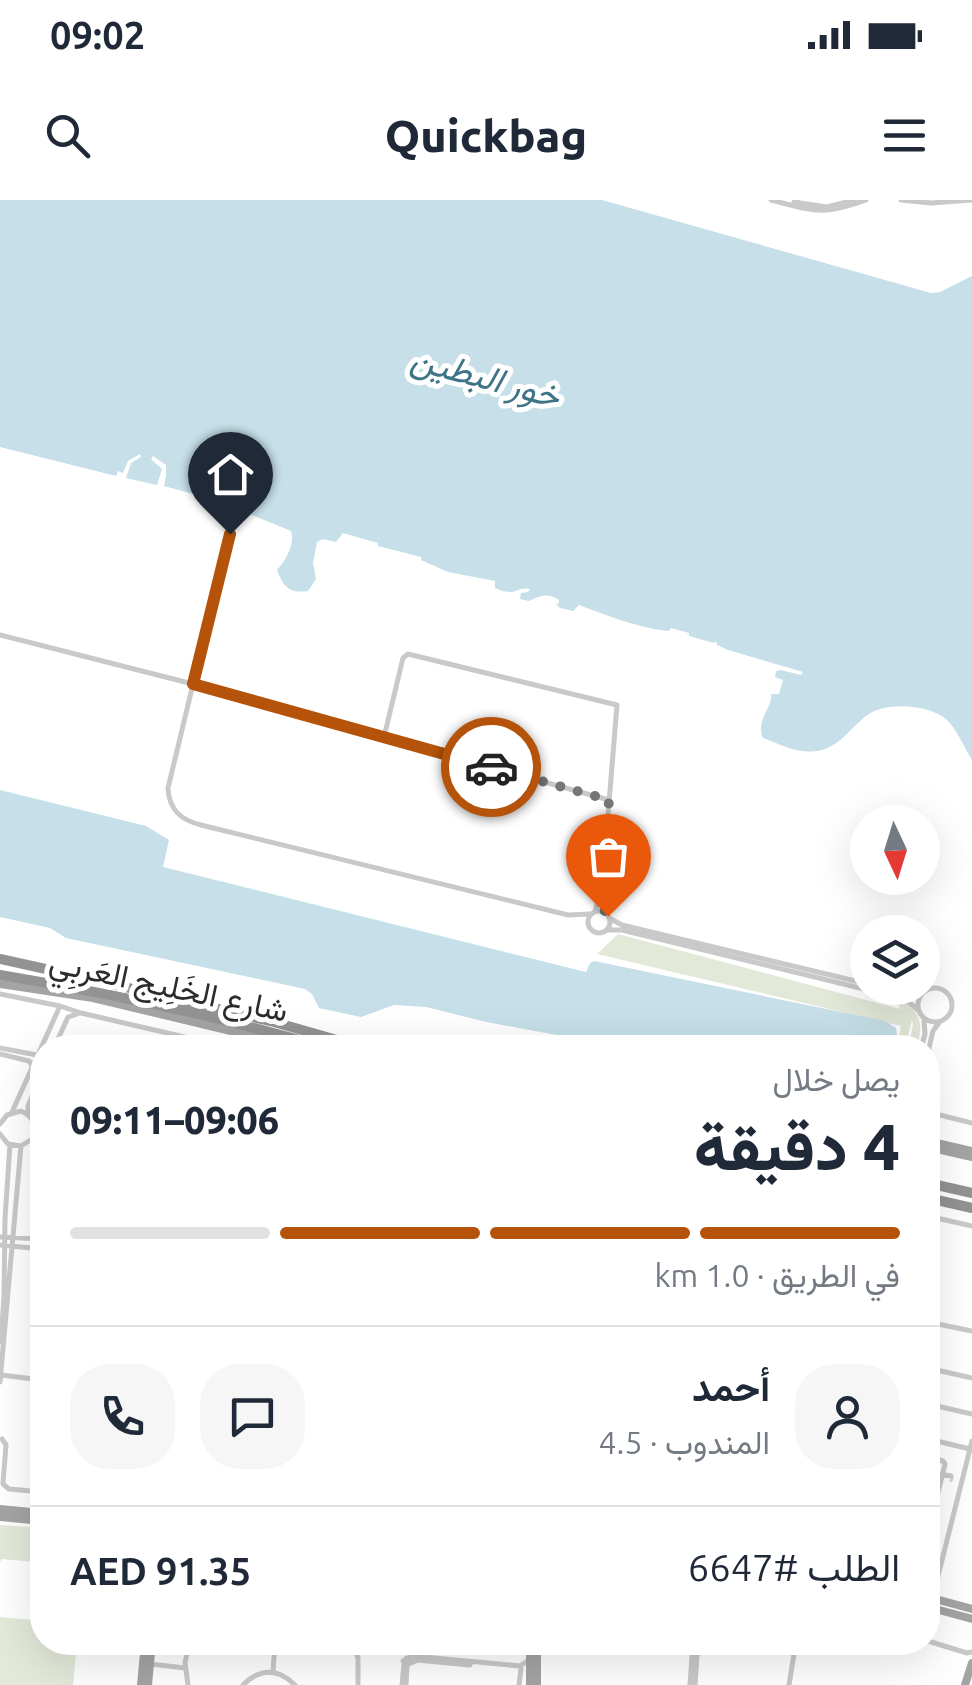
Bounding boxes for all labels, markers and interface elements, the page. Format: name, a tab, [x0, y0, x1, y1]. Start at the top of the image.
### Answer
text: 09:02	[50, 14, 145, 56]
icon: search	[40, 108, 95, 163]
icon: menu	[877, 108, 932, 163]
text: Quickbag	[385, 110, 587, 161]
water label: خور البطين	[407, 337, 566, 418]
pin	[188, 432, 273, 535]
icon: home	[203, 447, 258, 502]
courier	[441, 717, 541, 817]
icon: car	[464, 740, 519, 795]
north arrow	[850, 805, 940, 895]
map controls	[850, 805, 940, 1005]
pin	[566, 814, 651, 917]
icon: bag	[581, 829, 636, 884]
button: layers	[850, 915, 940, 1005]
street label: شارع الخَلِيج العَربِي	[45, 942, 291, 1037]
text: يصل خلال	[773, 1061, 900, 1097]
text: 09:06–09:11	[70, 1099, 279, 1141]
text: 4 دقيقة	[694, 1109, 900, 1182]
text: في الطريق · 1.0 km	[654, 1257, 900, 1293]
button: phone	[70, 1364, 175, 1469]
button: chat	[200, 1364, 305, 1469]
button: person	[795, 1364, 900, 1469]
text: أحمد	[692, 1366, 770, 1408]
text: المندوب · 4.5	[599, 1424, 770, 1460]
text: الطلب #6647	[688, 1546, 900, 1588]
text: AED 91.35	[70, 1550, 251, 1592]

